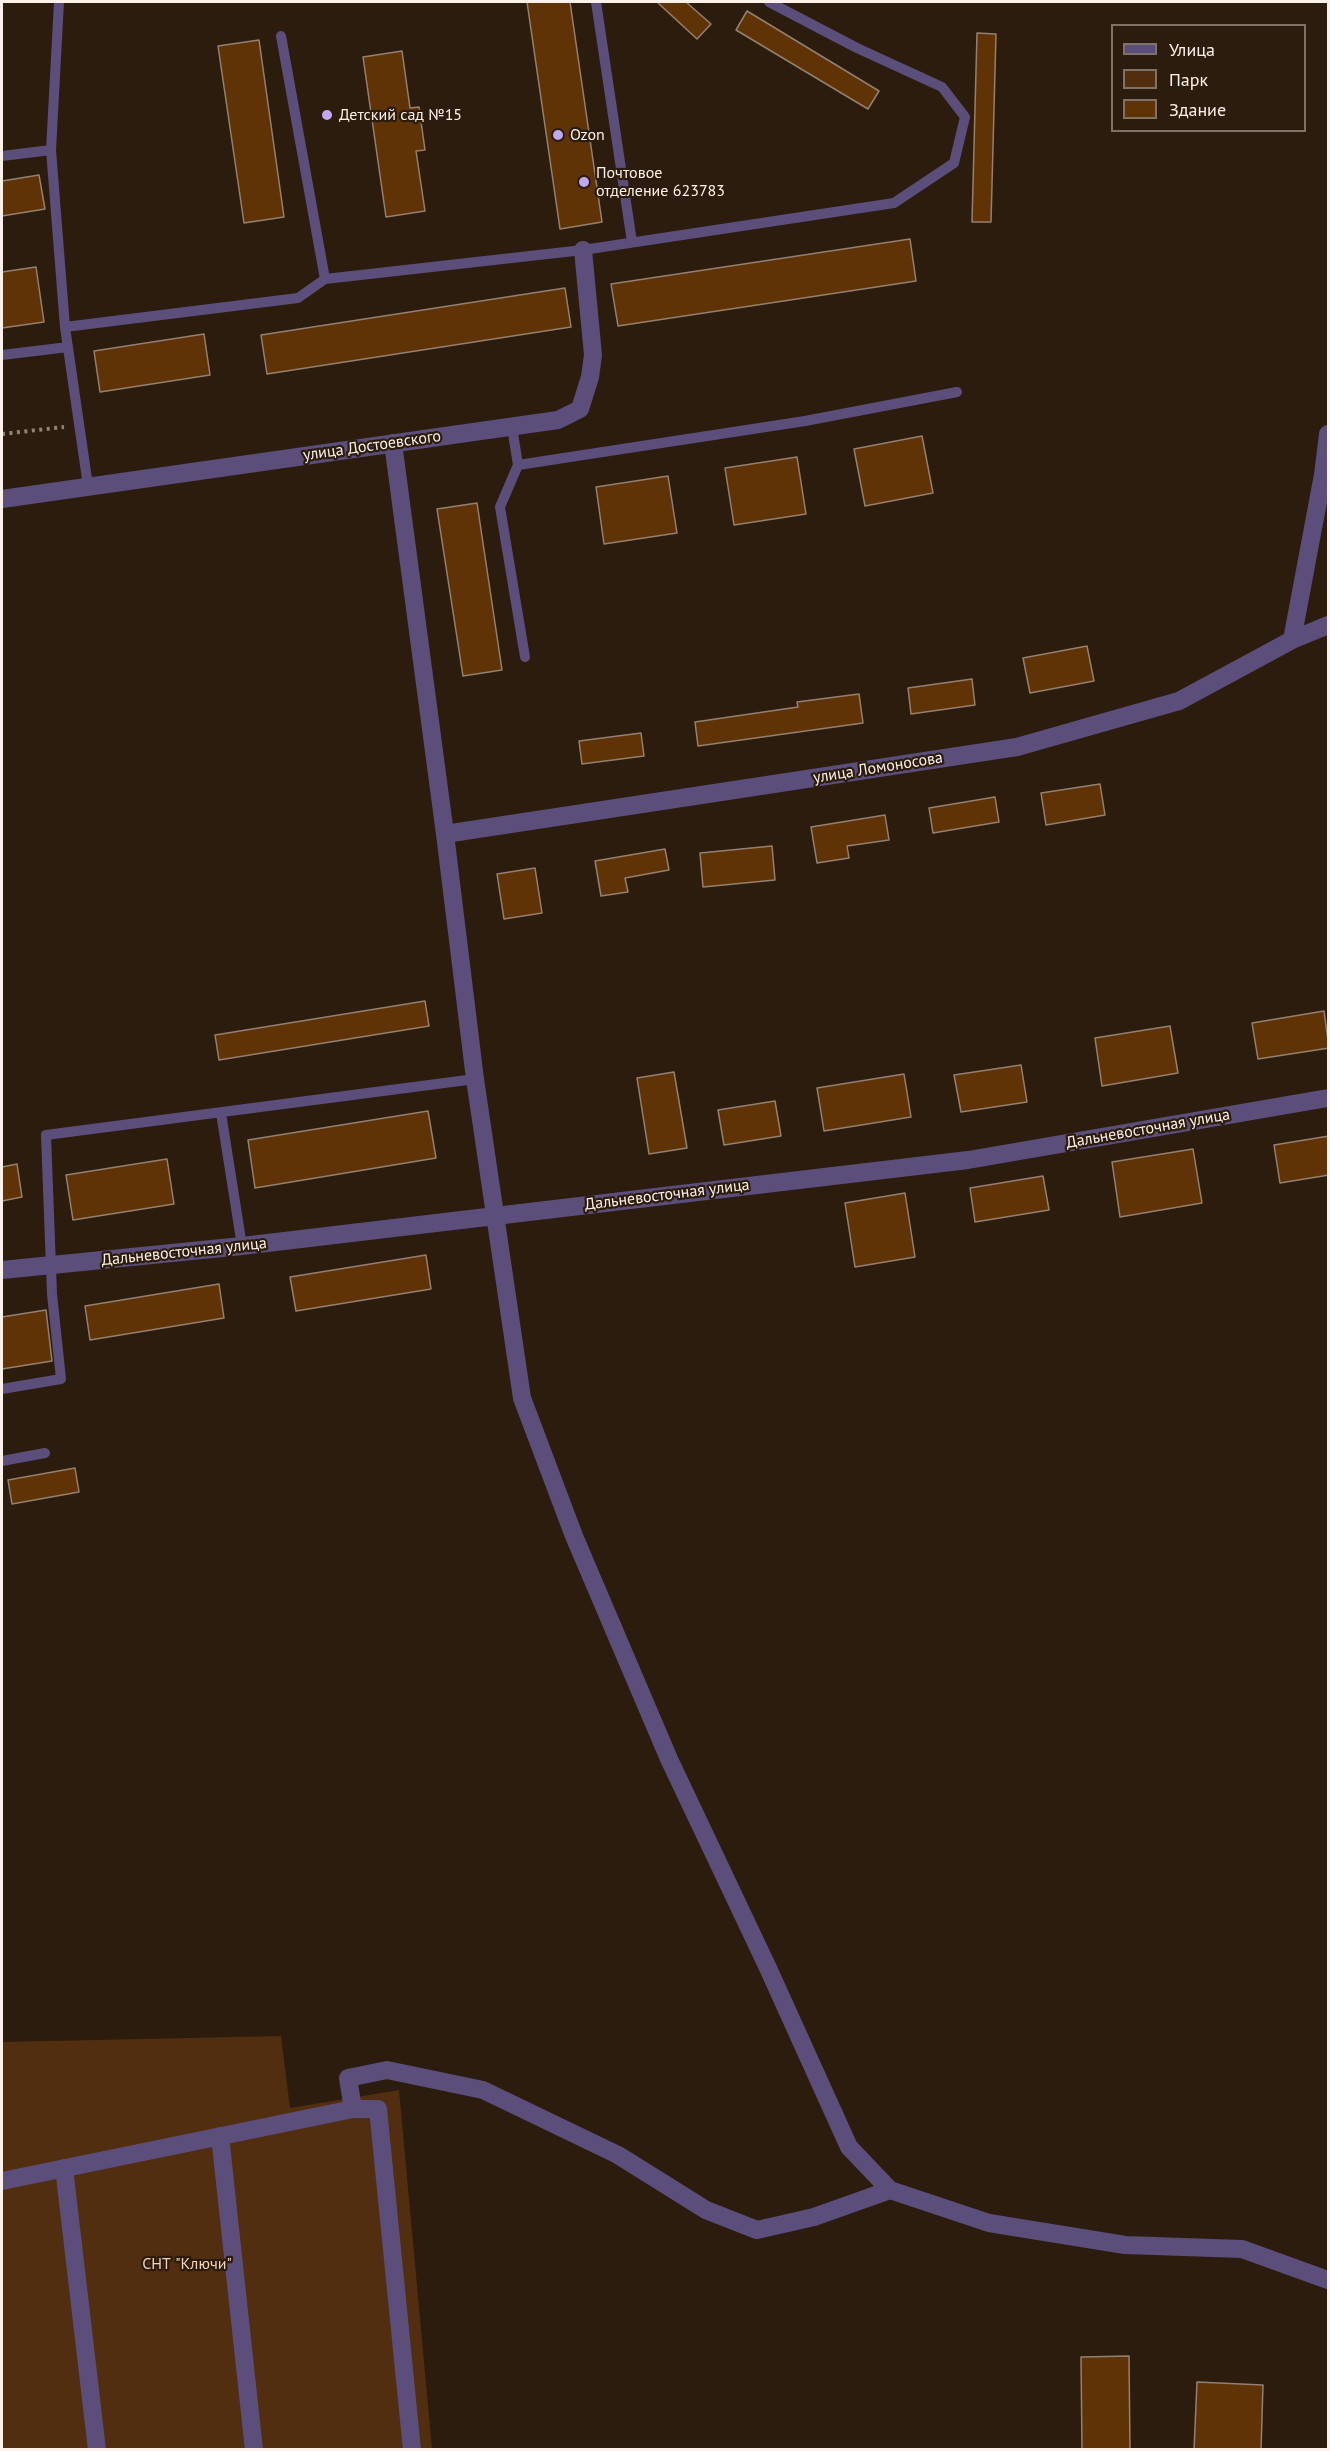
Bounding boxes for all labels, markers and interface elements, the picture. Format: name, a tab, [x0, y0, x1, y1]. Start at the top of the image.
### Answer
legend	[1111, 24, 1306, 132]
text: Улица	[1169, 38, 1215, 61]
text: Парк	[1169, 68, 1208, 91]
text: Здание	[1169, 98, 1226, 121]
place label: Детский сад №15	[339, 105, 462, 125]
marker: Детский сад №15	[320, 108, 334, 122]
place label: Ozon	[570, 125, 605, 145]
marker: Ozon	[551, 128, 565, 142]
place label: Почтовое отделение 623783	[596, 163, 725, 201]
marker: Почтовое отделение 623783	[577, 175, 591, 189]
street label: улица Достоевского	[302, 427, 442, 465]
street label: улица Ломоносова	[812, 748, 944, 788]
street label: Дальневосточная улица	[1065, 1105, 1231, 1153]
street label: Дальневосточная улица	[583, 1175, 751, 1215]
street label: Дальневосточная улица	[100, 1234, 268, 1270]
park label: СНТ "Ключи"	[142, 2254, 232, 2274]

